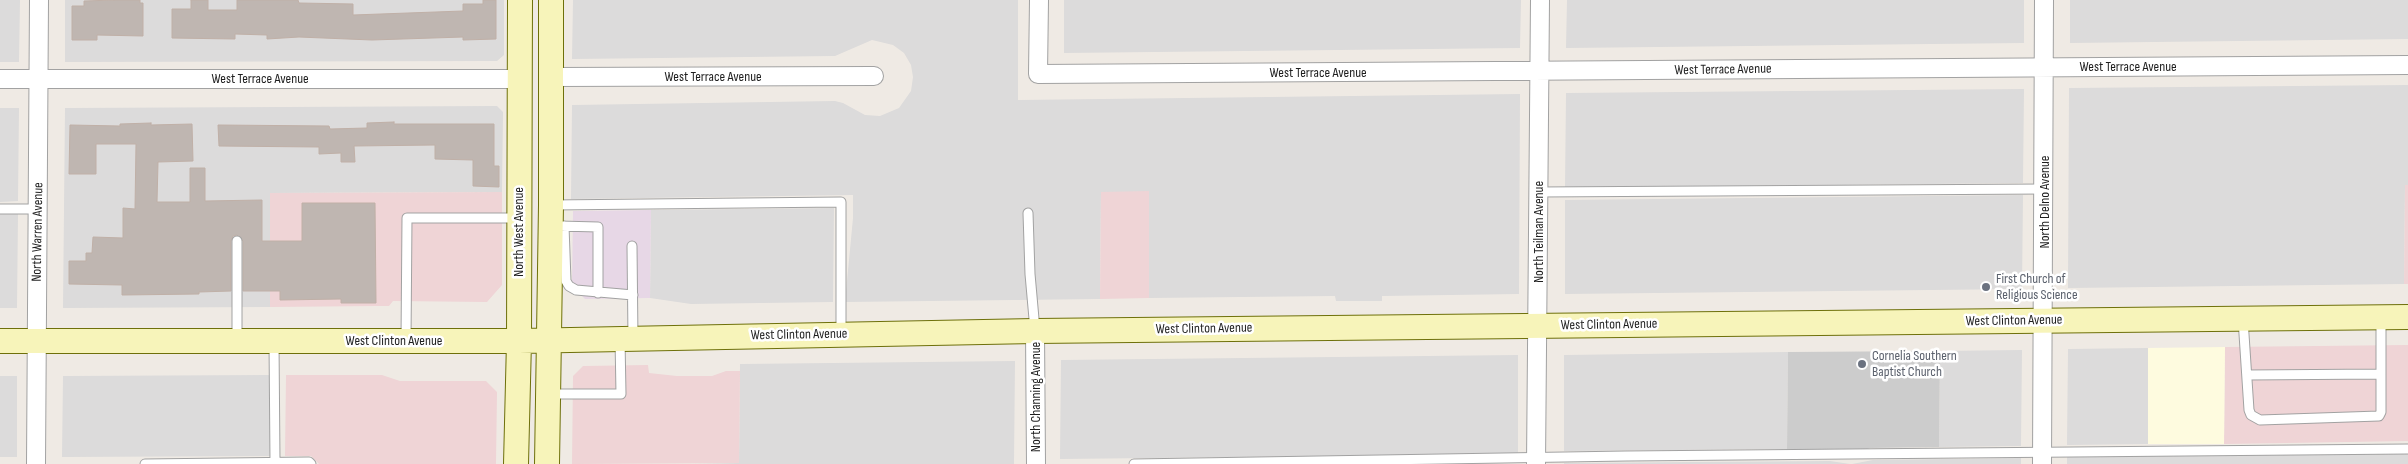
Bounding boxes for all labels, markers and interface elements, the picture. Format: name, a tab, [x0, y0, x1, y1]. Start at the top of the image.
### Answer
street label: West Terrace Avenue	[2079, 59, 2177, 75]
street label: West Terrace Avenue	[1674, 61, 1772, 79]
street label: West Terrace Avenue	[1269, 65, 1367, 81]
street label: West Terrace Avenue	[664, 69, 762, 85]
street label: West Terrace Avenue	[211, 71, 309, 87]
street label: North Delno Avenue	[2037, 155, 2053, 249]
street label: North Teilman Avenue	[1531, 181, 1547, 283]
street label: North Warren Avenue	[29, 182, 47, 282]
street label: North West Avenue	[511, 187, 527, 277]
place label: First Church of Religious Science	[1996, 271, 2078, 304]
marker: First Church of Religious Science	[1980, 281, 1992, 293]
street label: West Clinton Avenue	[1965, 312, 2063, 330]
street label: West Clinton Avenue	[1560, 316, 1658, 334]
street label: West Clinton Avenue	[1155, 320, 1253, 338]
street label: West Clinton Avenue	[750, 326, 848, 344]
street label: West Clinton Avenue	[346, 333, 442, 349]
street label: North Channing Avenue	[1028, 342, 1044, 452]
place label: Cornelia Southern Baptist Church	[1872, 348, 1957, 381]
marker: Cornelia Southern Baptist Church	[1856, 358, 1868, 370]

